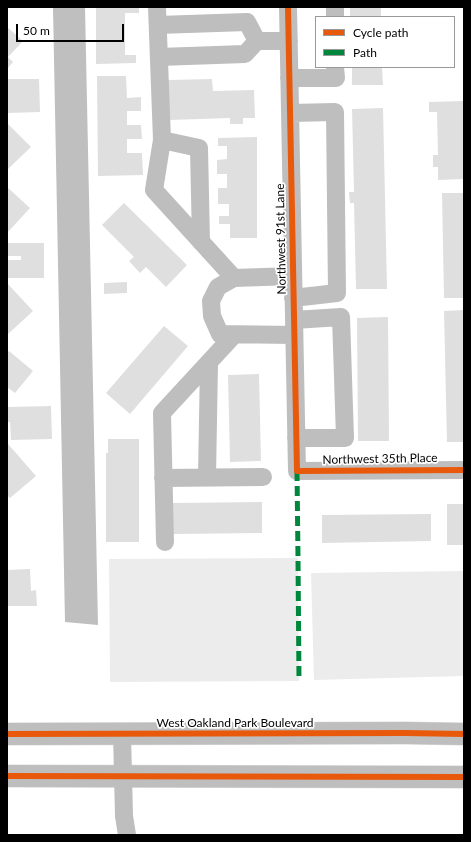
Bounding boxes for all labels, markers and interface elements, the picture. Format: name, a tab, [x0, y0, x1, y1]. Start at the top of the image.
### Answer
scale bar	[18, 16, 126, 42]
legend	[315, 16, 455, 68]
text: 50 m	[23, 23, 50, 38]
text: Cycle path	[353, 25, 408, 40]
text: Path	[353, 45, 377, 60]
street label: Northwest 91st Lane	[273, 183, 289, 295]
street label: Northwest 35th Place	[322, 451, 438, 467]
street label: West Oakland Park Boulevard	[156, 716, 314, 730]

